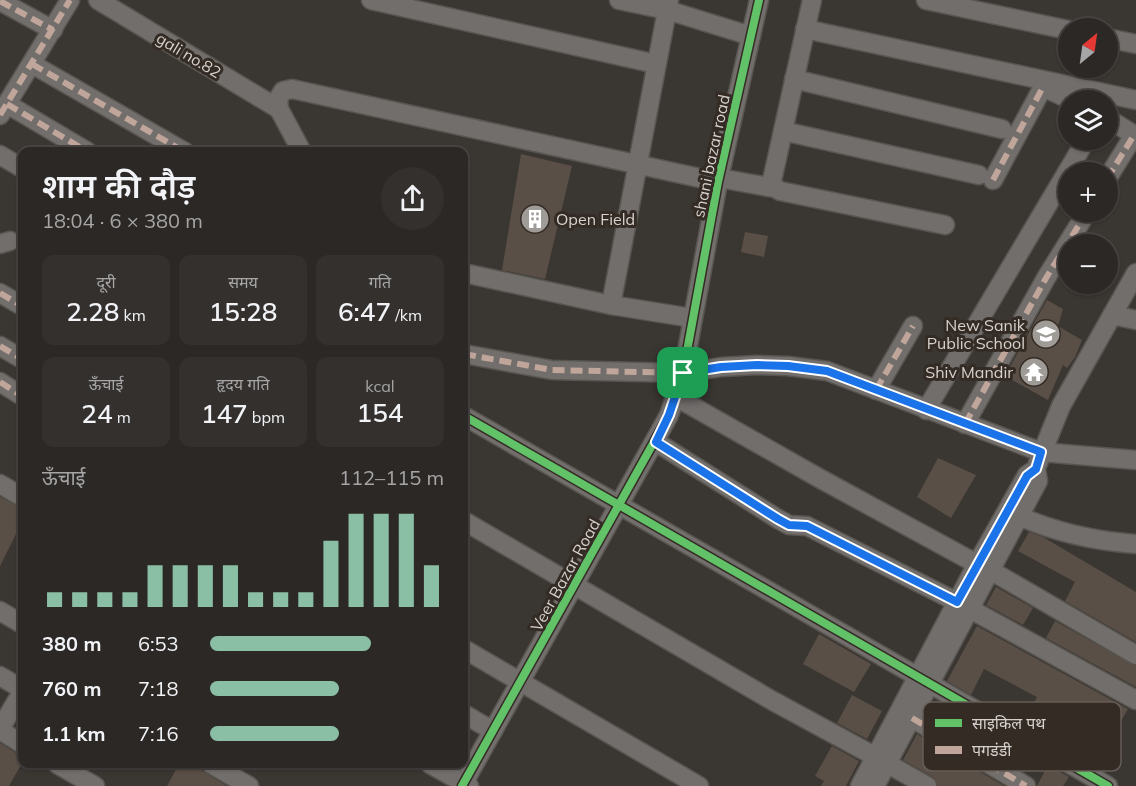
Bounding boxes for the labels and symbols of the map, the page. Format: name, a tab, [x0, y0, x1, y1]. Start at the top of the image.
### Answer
north arrow	[1058, 18, 1118, 78]
street label: gali no.82	[153, 28, 225, 82]
street label: shani bazar road	[688, 93, 734, 219]
building icon: Open Field	[519, 203, 551, 235]
place label: Open Field	[556, 209, 635, 229]
place label: New Sanik Public School	[927, 315, 1026, 353]
school or university icon: New Sanik Public School	[1030, 318, 1062, 350]
pin	[657, 347, 708, 398]
temple icon: Shiv Mandir	[1018, 356, 1050, 388]
place label: Shiv Mandir	[925, 362, 1013, 382]
street label: Veer Bazar Road	[526, 515, 604, 635]
legend	[923, 702, 1121, 771]
text: साइकिल पथ	[972, 713, 1046, 733]
text: पगडंडी	[972, 740, 1012, 760]

